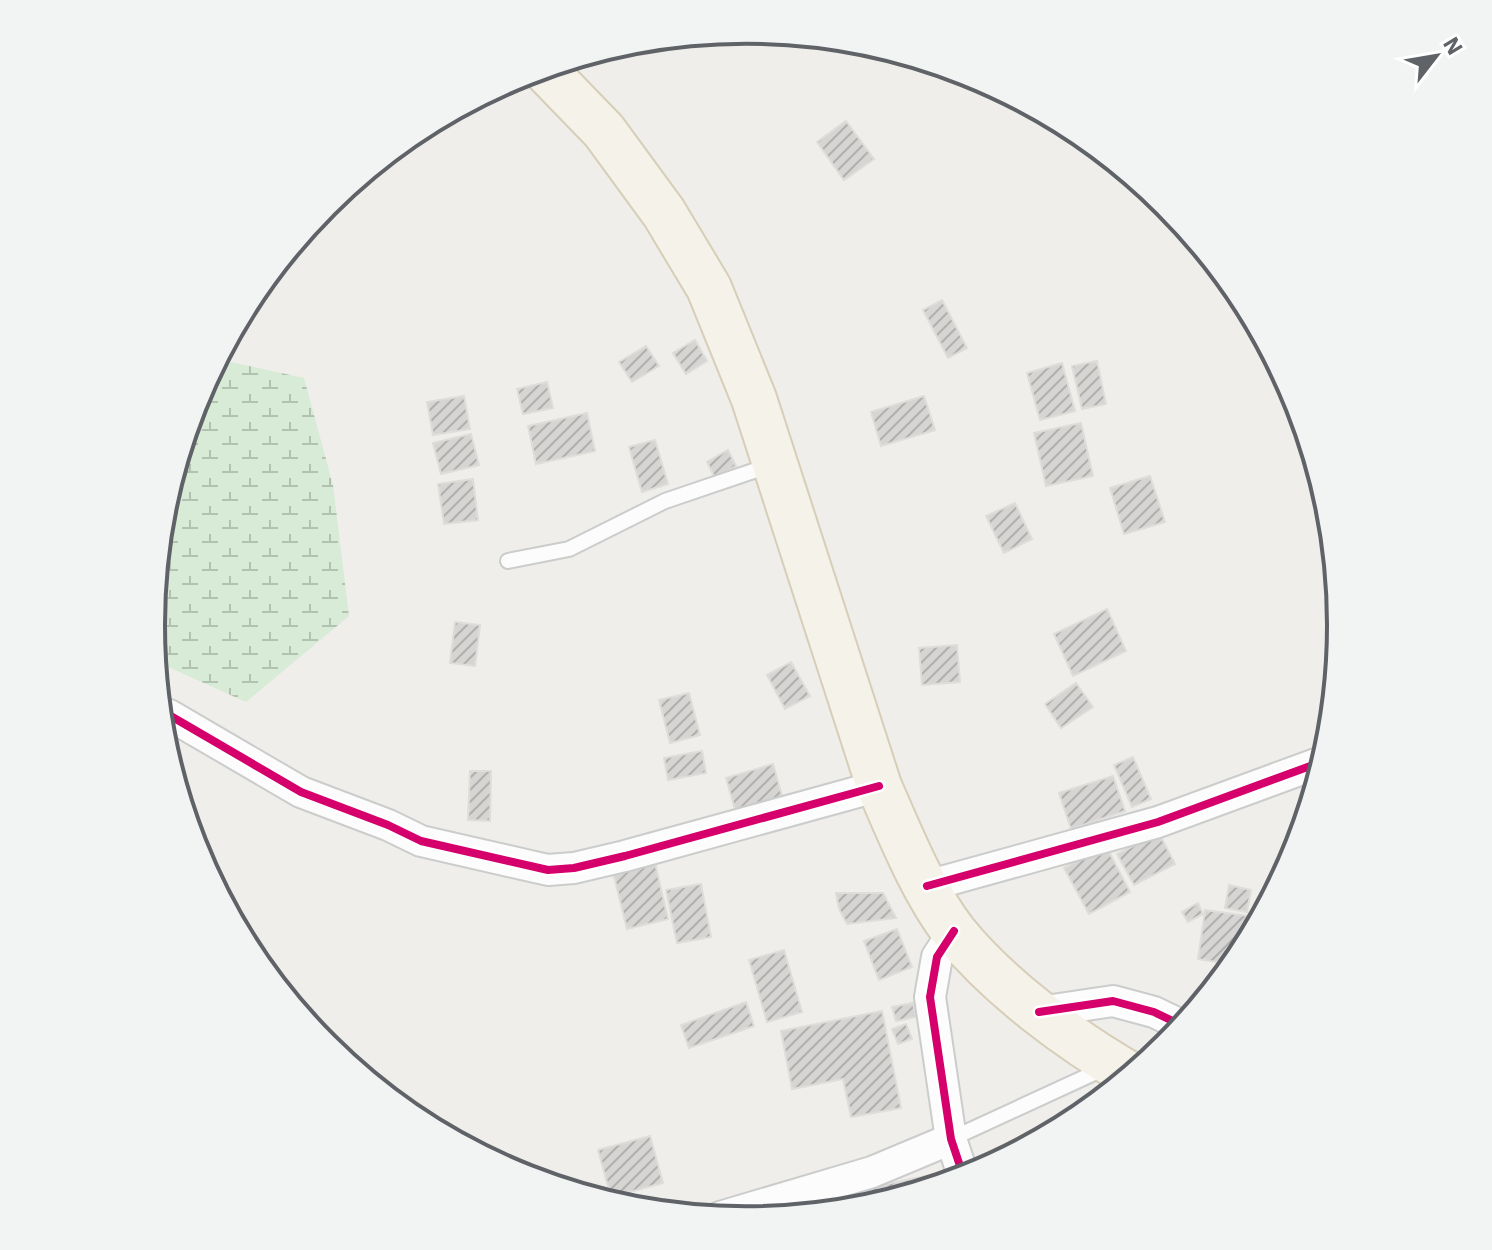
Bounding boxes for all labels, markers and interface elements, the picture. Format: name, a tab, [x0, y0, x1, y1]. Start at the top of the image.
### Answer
north arrow	[1396, 16, 1476, 96]
text: N	[1437, 31, 1470, 60]

